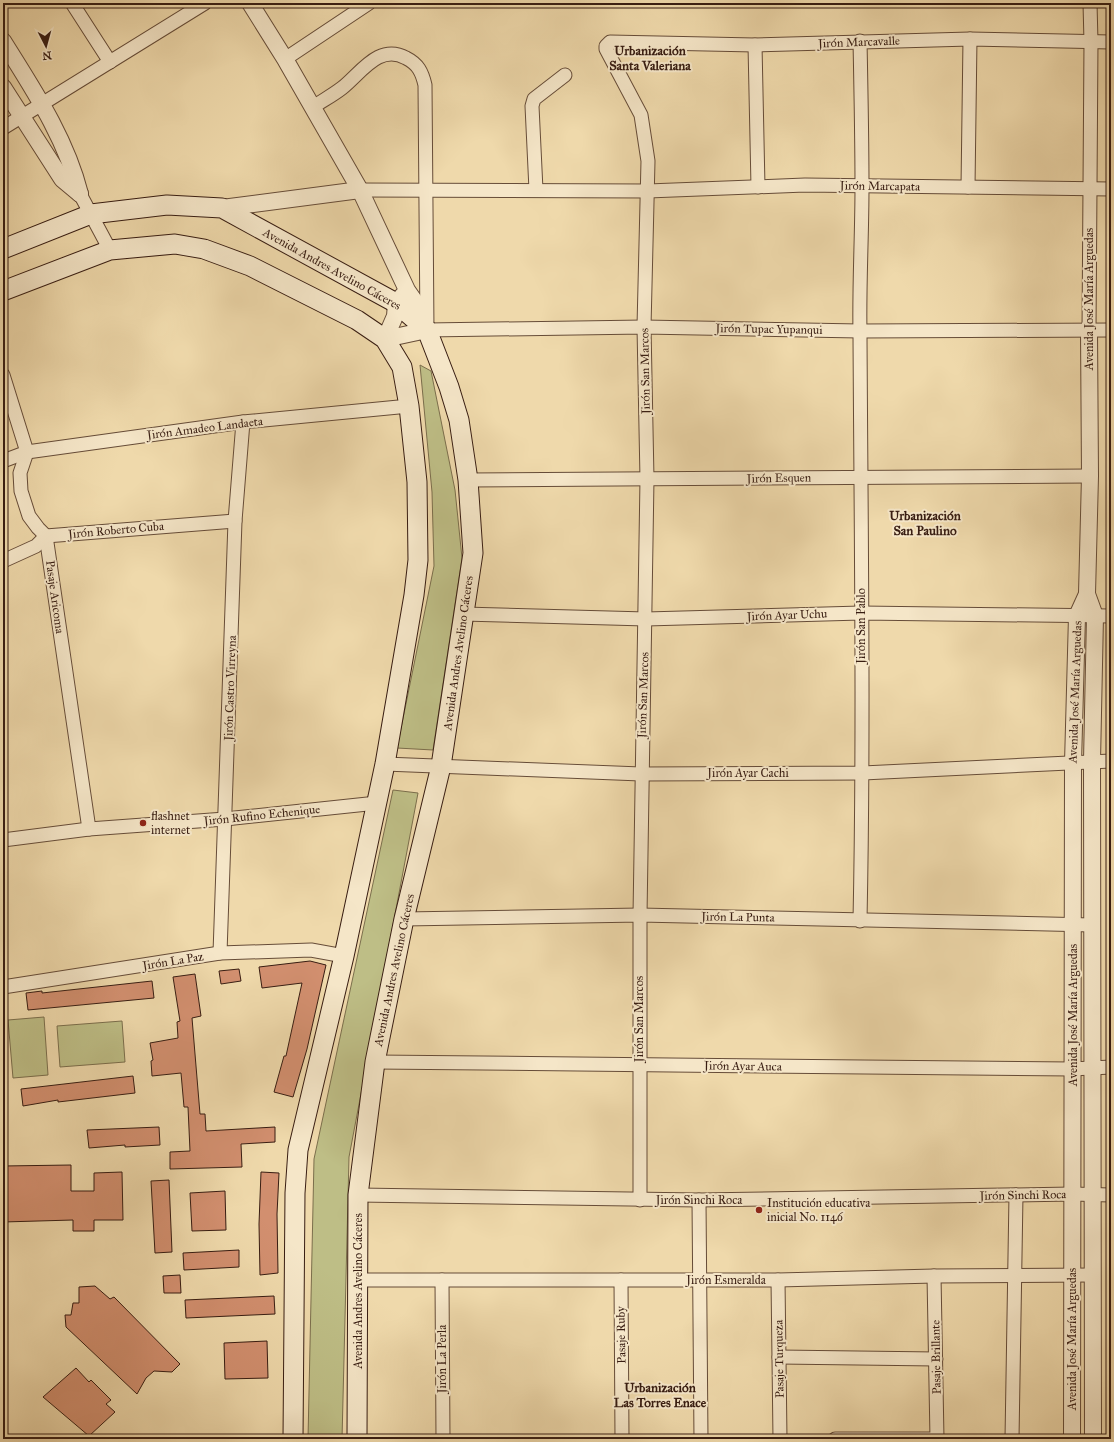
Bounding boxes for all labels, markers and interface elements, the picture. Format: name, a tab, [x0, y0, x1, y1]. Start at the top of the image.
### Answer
north arrow	[26, 26, 66, 66]
street label: Jirón Marcavalle	[816, 34, 900, 51]
district label: Urbanización Santa Valeriana	[609, 43, 691, 74]
text: N	[41, 48, 52, 62]
street label: Jirón Marcapata	[838, 178, 921, 195]
street label: Avenida Andres Avelino Cáceres	[260, 225, 403, 313]
street label: Avenida José María Arguedas	[1082, 228, 1097, 371]
street label: Jirón Tupac Yupanqui	[713, 321, 823, 338]
street label: Jirón San Marcos	[637, 328, 654, 416]
street label: Jirón Amadeo Landaeta	[144, 414, 265, 443]
street label: Jirón Esquen	[745, 470, 812, 487]
district label: Urbanización San Paulino	[889, 508, 961, 539]
street label: Jirón Roberto Cuba	[66, 519, 165, 542]
street label: Pasaje Aricoma	[43, 559, 67, 635]
street label: Avenida Andres Avelino Cáceres	[440, 575, 476, 732]
street label: Jirón San Pablo	[854, 588, 869, 666]
street label: Jirón Ayar Uchu	[745, 607, 828, 624]
street label: Avenida José María Arguedas	[1065, 621, 1085, 764]
street label: Jirón Castro Virreyna	[221, 634, 240, 743]
street label: Jirón San Marcos	[634, 652, 653, 740]
street label: Jirón Ayar Cachi	[705, 766, 789, 781]
street label: Jirón Rufino Echenique	[201, 802, 321, 829]
place label: flashnet internet	[151, 809, 191, 837]
marker: flashnet internet	[138, 818, 148, 828]
street label: Avenida Andres Avelino Cáceres	[371, 892, 417, 1049]
street label: Jirón La Punta	[699, 909, 776, 926]
street label: Avenida José María Arguedas	[1066, 944, 1081, 1087]
street label: Jirón La Paz	[140, 949, 205, 974]
street label: Jirón San Marcos	[632, 976, 647, 1064]
street label: Jirón Ayar Auca	[702, 1058, 783, 1075]
street label: Jirón Sinchi Roca	[978, 1187, 1067, 1204]
street label: Jirón Sinchi Roca	[654, 1193, 743, 1208]
place label: Institución educativa inicial No. 1146	[767, 1196, 871, 1224]
marker: Institución educativa inicial No. 1146	[754, 1205, 764, 1215]
street label: Avenida Andres Avelino Cáceres	[351, 1213, 365, 1370]
street label: Avenida José María Arguedas	[1065, 1268, 1080, 1411]
street label: Jirón Esmeralda	[684, 1273, 767, 1288]
street label: Pasaje Ruby	[613, 1306, 629, 1364]
street label: Pasaje Turqueza	[771, 1319, 788, 1398]
street label: Pasaje Brillante	[928, 1320, 944, 1394]
street label: Jirón La Perla	[435, 1324, 450, 1395]
district label: Urbanización Las Torres Enace	[614, 1380, 707, 1411]

